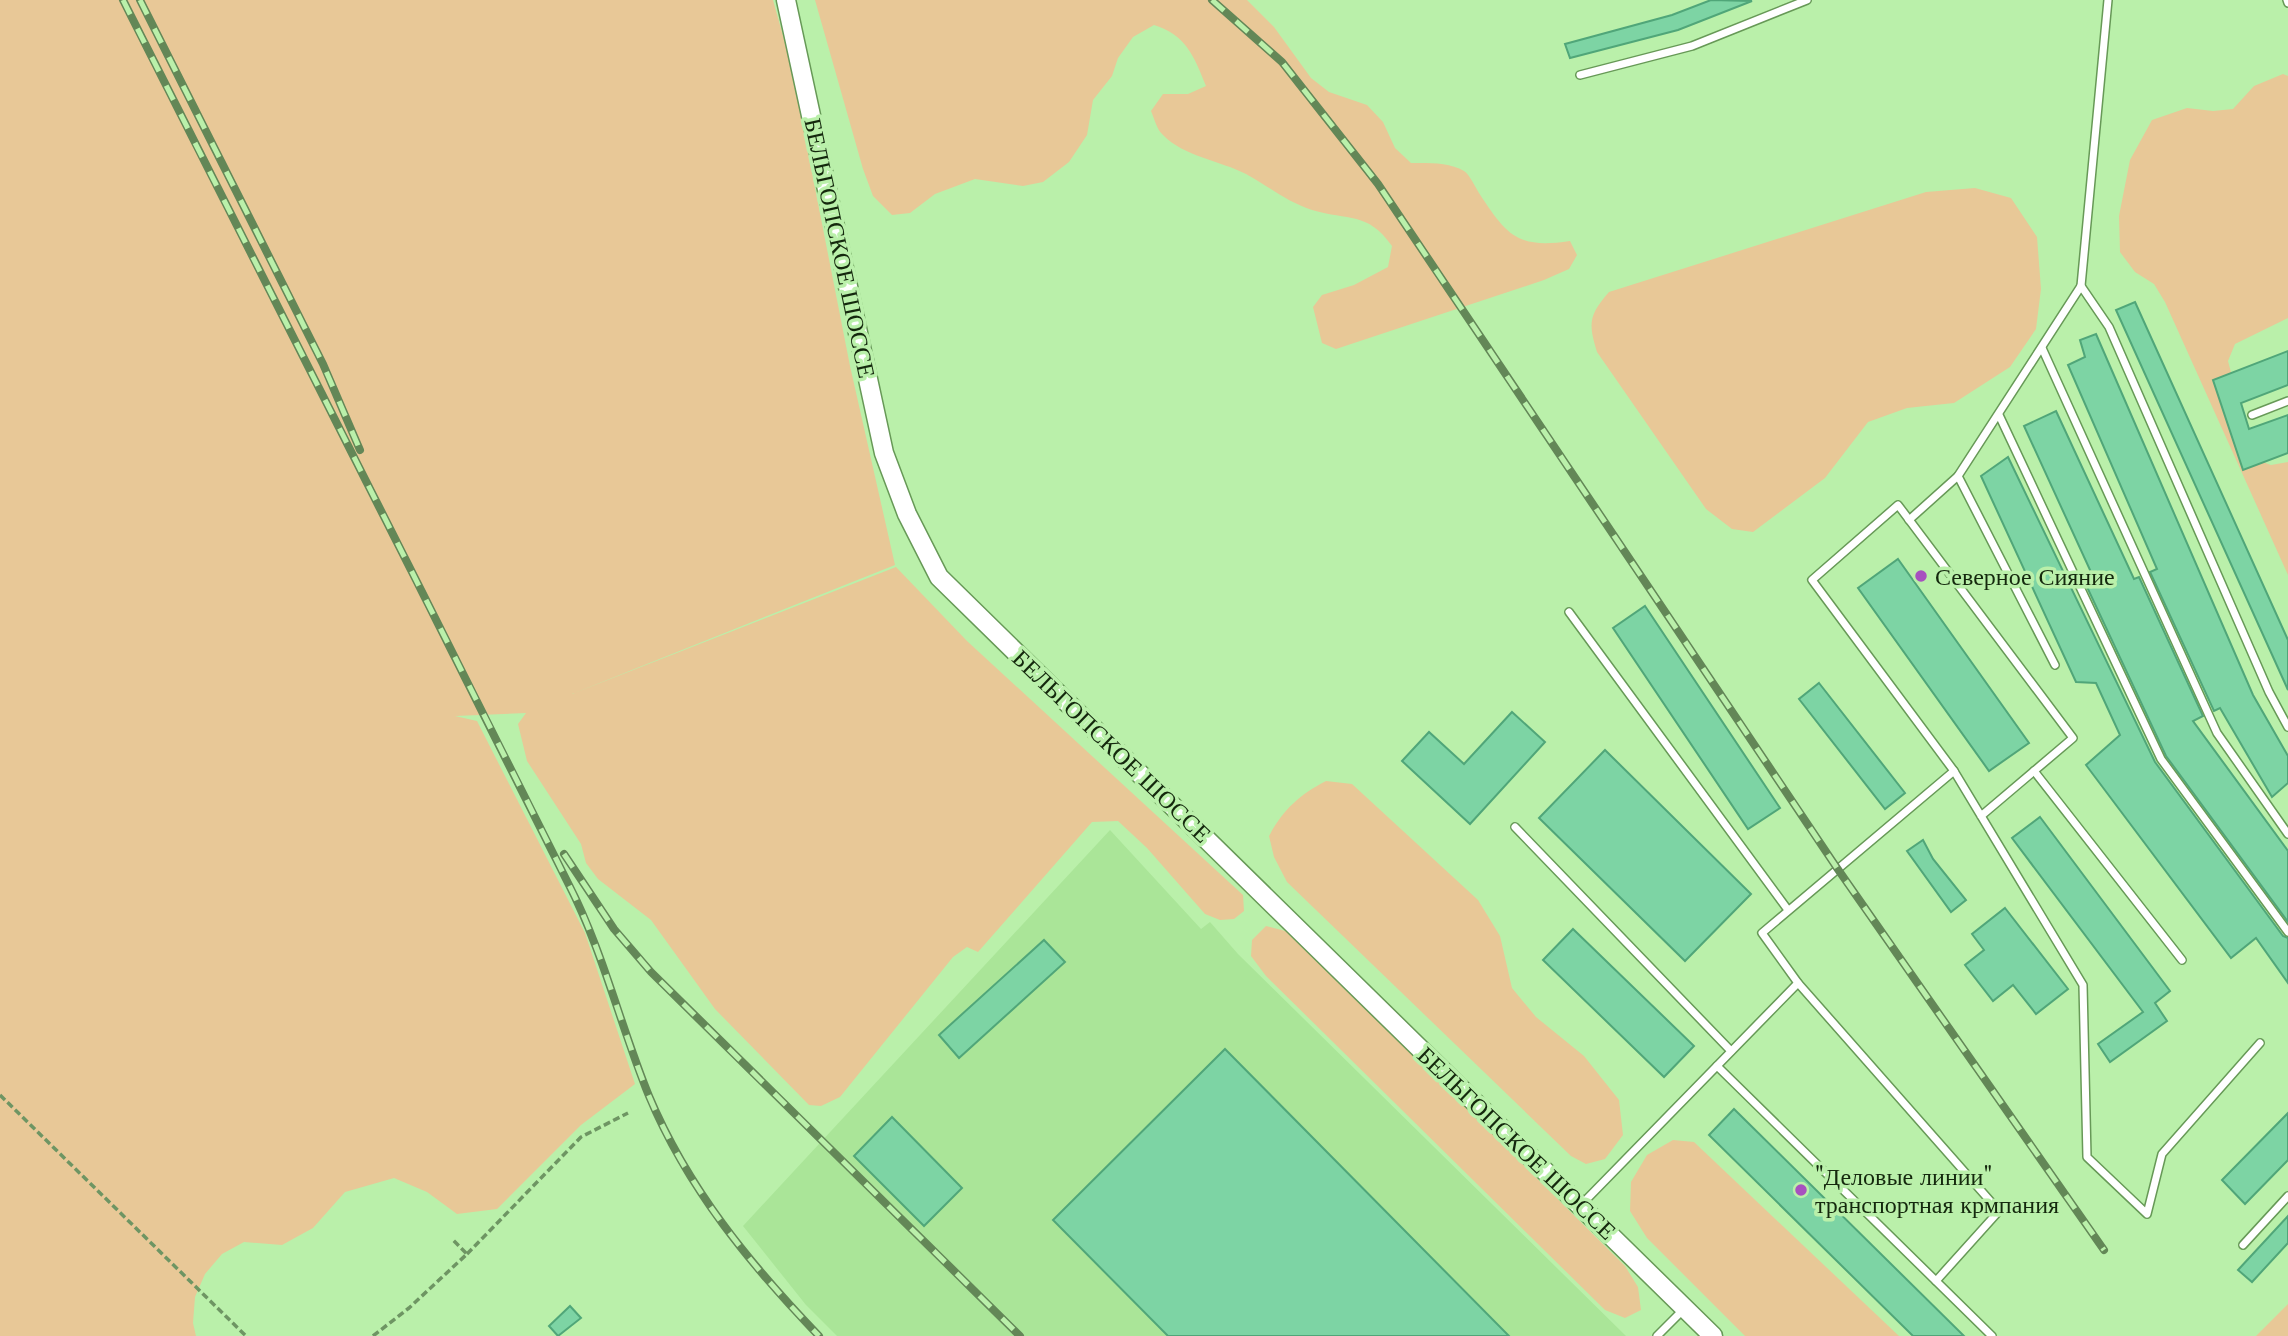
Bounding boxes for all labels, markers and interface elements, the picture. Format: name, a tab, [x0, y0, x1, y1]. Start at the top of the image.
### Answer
street label: БЕЛЬГОПСКОЕ ШОССЕ	[798, 115, 882, 381]
place label: Северное Сияние	[1935, 562, 2115, 591]
marker: Северное Сияние	[1913, 568, 1929, 584]
street label: БЕЛЬГОПСКОЕ ШОССЕ	[1007, 644, 1217, 848]
street label: БЕЛЬГОПСКОЕ ШОССЕ	[1412, 1041, 1622, 1245]
place label: "Деловые линии" транспортная крмпания	[1815, 1162, 2059, 1219]
marker: "Деловые линии" транспортная крмпания	[1793, 1182, 1809, 1198]

